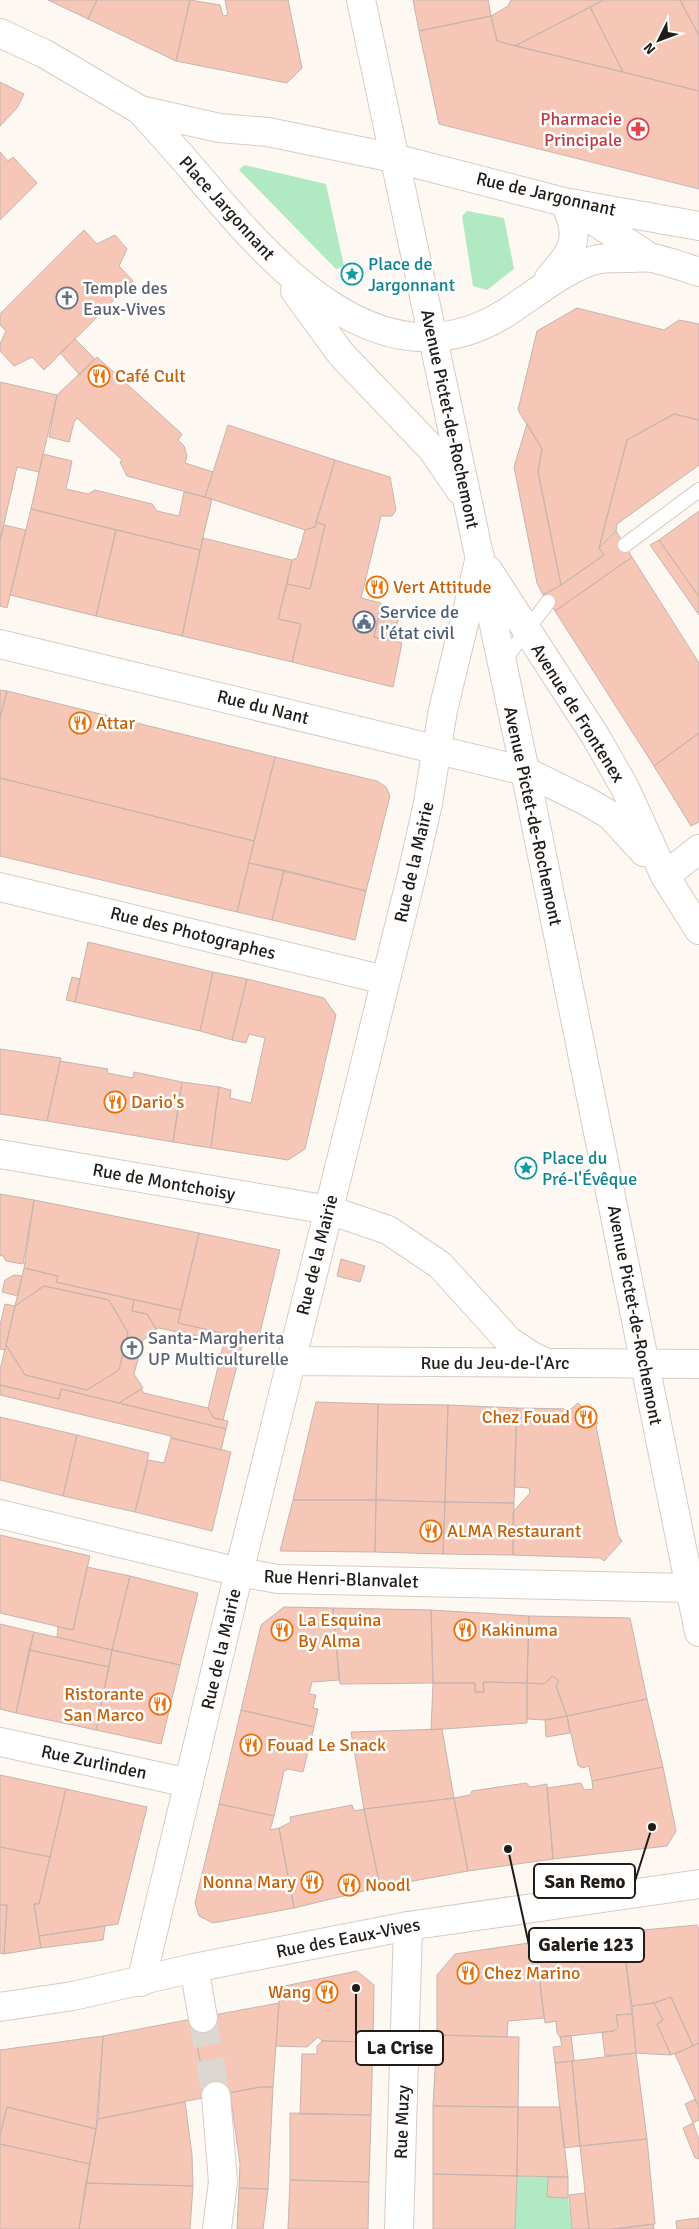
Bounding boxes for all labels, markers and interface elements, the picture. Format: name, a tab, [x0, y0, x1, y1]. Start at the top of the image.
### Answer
north arrow	[634, 15, 684, 65]
text: N	[640, 39, 659, 58]
place label: Pharmacie Principale	[540, 108, 622, 151]
pharmacy icon: Pharmacie Principale	[626, 117, 650, 141]
street label: Place Jargonnant	[174, 151, 280, 265]
street label: Rue de Jargonnant	[474, 167, 618, 221]
place label: Place de Jargonnant	[368, 253, 455, 296]
place icon: Place de Jargonnant	[340, 262, 364, 286]
place label: Temple des Eaux-Vives	[83, 277, 168, 320]
church icon: Temple des Eaux-Vives	[55, 286, 79, 310]
street label: Avenue Pictet-de-Rochemont	[416, 307, 484, 531]
restaurant icon: Café Cult	[87, 364, 111, 388]
place label: Café Cult	[115, 365, 186, 387]
restaurant icon: Vert Attitude	[365, 575, 389, 599]
place label: Vert Attitude	[393, 576, 492, 598]
place label: Service de l’état civil	[380, 601, 459, 644]
public building icon: Service de l’état civil	[352, 610, 376, 634]
street label: Avenue de Frontenex	[526, 640, 630, 787]
street label: Rue du Nant	[215, 685, 311, 729]
street label: Avenue Pictet-de-Rochemont	[499, 704, 567, 928]
restaurant icon: Attar	[68, 711, 92, 735]
place label: Attar	[96, 712, 135, 734]
street label: Rue de la Mairie	[389, 799, 439, 925]
street label: Rue des Photographes	[108, 902, 278, 964]
restaurant icon: Dario's	[103, 1090, 127, 1114]
place label: Dario's	[131, 1091, 184, 1113]
place label: Place du Pré-l'Évêque	[542, 1147, 637, 1190]
place icon: Place du Pré-l'Évêque	[514, 1156, 538, 1180]
street label: Rue de Montchoisy	[91, 1159, 238, 1205]
street label: Rue de la Mairie	[291, 1192, 343, 1318]
street label: Avenue Pictet-de-Rochemont	[603, 1203, 667, 1427]
place label: Santa-Margherita UP Multiculturelle	[148, 1327, 289, 1370]
church icon: Santa-Margherita UP Multiculturelle	[120, 1336, 144, 1360]
street label: Rue du Jeu-de-l'Arc	[421, 1352, 569, 1374]
restaurant icon: Chez Fouad	[574, 1405, 598, 1429]
place label: Chez Fouad	[482, 1406, 570, 1428]
restaurant icon: ALMA Restaurant	[419, 1519, 443, 1543]
place label: ALMA Restaurant	[447, 1520, 581, 1542]
street label: Rue Henri-Blanvalet	[263, 1565, 419, 1593]
street label: Rue de la Mairie	[196, 1586, 246, 1712]
place label: La Esquina By Alma	[298, 1609, 382, 1652]
restaurant icon: La Esquina By Alma	[270, 1618, 294, 1642]
restaurant icon: Kakinuma	[453, 1618, 477, 1642]
place label: Kakinuma	[481, 1619, 558, 1641]
place label: Ristorante San Marco	[63, 1683, 144, 1726]
restaurant icon: Ristorante San Marco	[148, 1692, 172, 1716]
restaurant icon: Fouad Le Snack	[239, 1733, 263, 1757]
place label: Fouad Le Snack	[267, 1734, 386, 1756]
street label: Rue Zurlinden	[39, 1740, 149, 1784]
callout: San Remo	[534, 1864, 635, 1898]
restaurant icon: Nonna Mary	[300, 1870, 324, 1894]
text: San Remo	[544, 1870, 626, 1894]
place label: Nonna Mary	[203, 1871, 297, 1893]
restaurant icon: Noodl	[337, 1873, 361, 1897]
place label: Noodl	[365, 1874, 411, 1896]
street label: Rue des Eaux-Vives	[274, 1913, 422, 1963]
callout: Galerie 123	[529, 1928, 644, 1962]
text: Galerie 123	[538, 1933, 634, 1957]
restaurant icon: Chez Marino	[456, 1961, 480, 1985]
place label: Chez Marino	[484, 1962, 580, 1984]
restaurant icon: Wang	[315, 1980, 339, 2004]
place label: Wang	[268, 1981, 311, 2003]
callout: La Crise	[356, 2031, 443, 2065]
text: La Crise	[367, 2036, 433, 2060]
street label: Rue Muzy	[390, 2084, 414, 2159]

